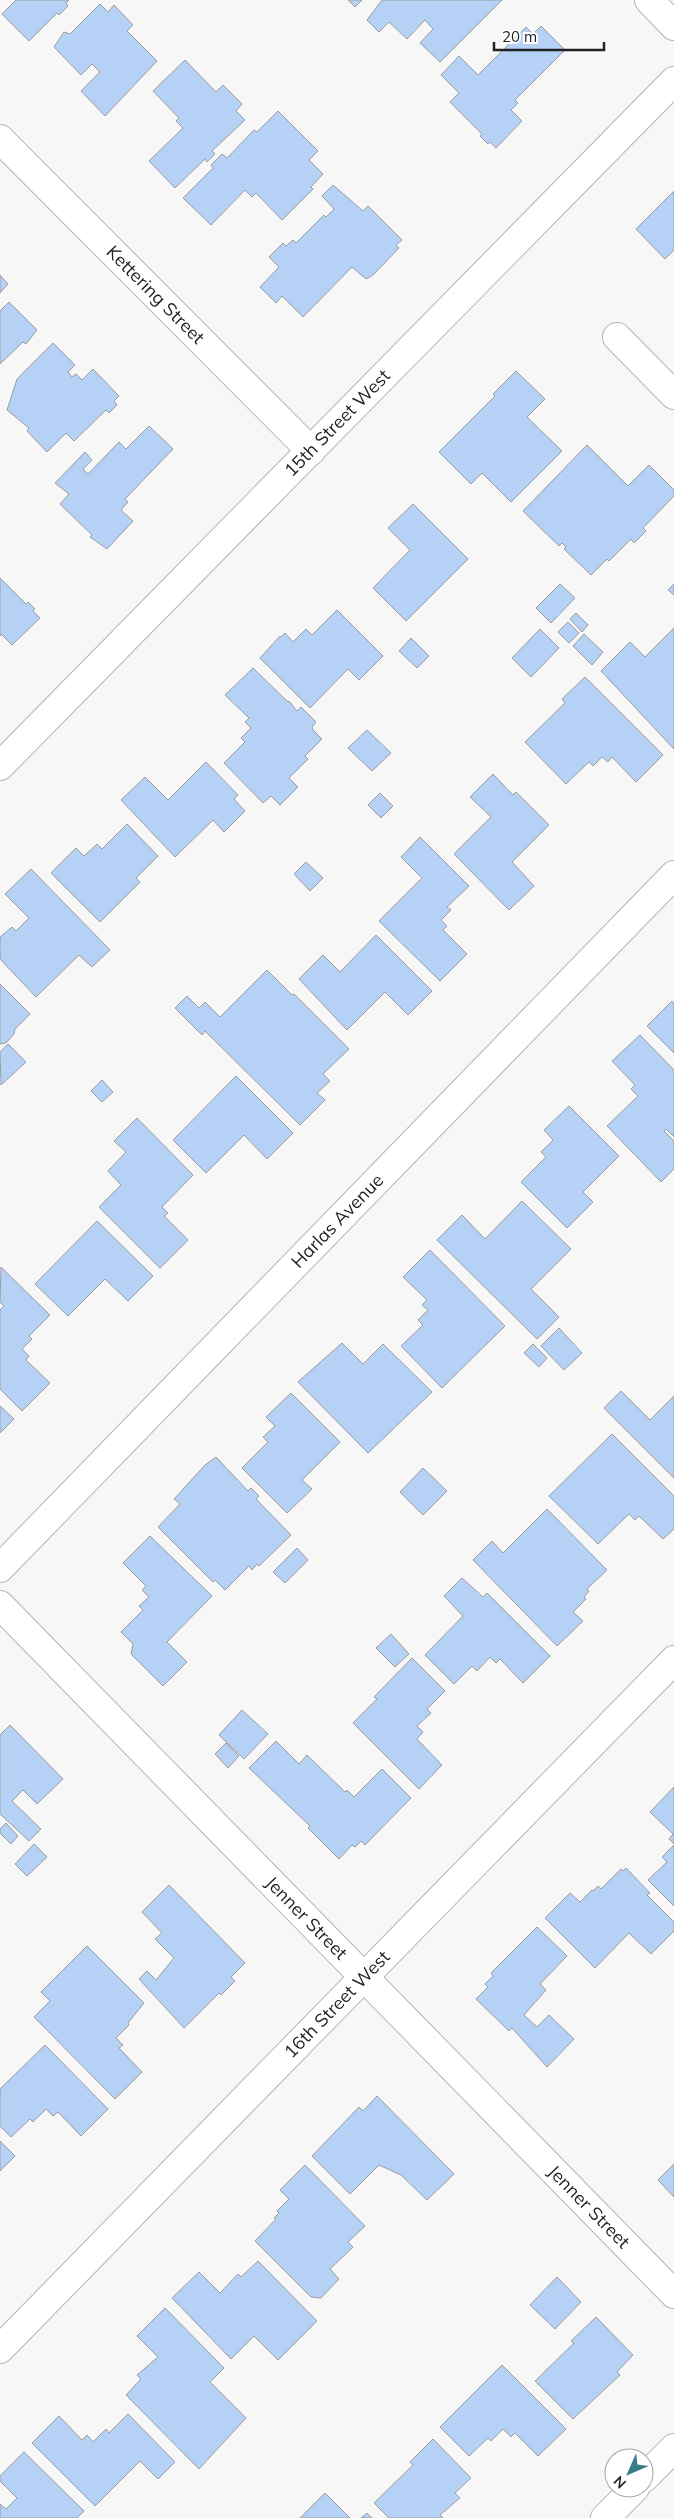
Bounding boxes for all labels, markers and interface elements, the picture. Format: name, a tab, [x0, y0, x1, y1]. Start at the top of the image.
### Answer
scale bar	[494, 20, 604, 52]
text: 20 m	[502, 27, 537, 46]
street label: Kettering Street	[102, 240, 210, 349]
street label: 15th Street West	[279, 364, 395, 481]
street label: Harlas Avenue	[286, 1169, 388, 1273]
street label: Jenner Street	[261, 1871, 353, 1964]
street label: 16th Street West	[279, 1945, 394, 2063]
street label: Jenner Street	[543, 2160, 635, 2253]
north arrow	[604, 2448, 654, 2498]
text: N	[610, 2472, 630, 2492]

